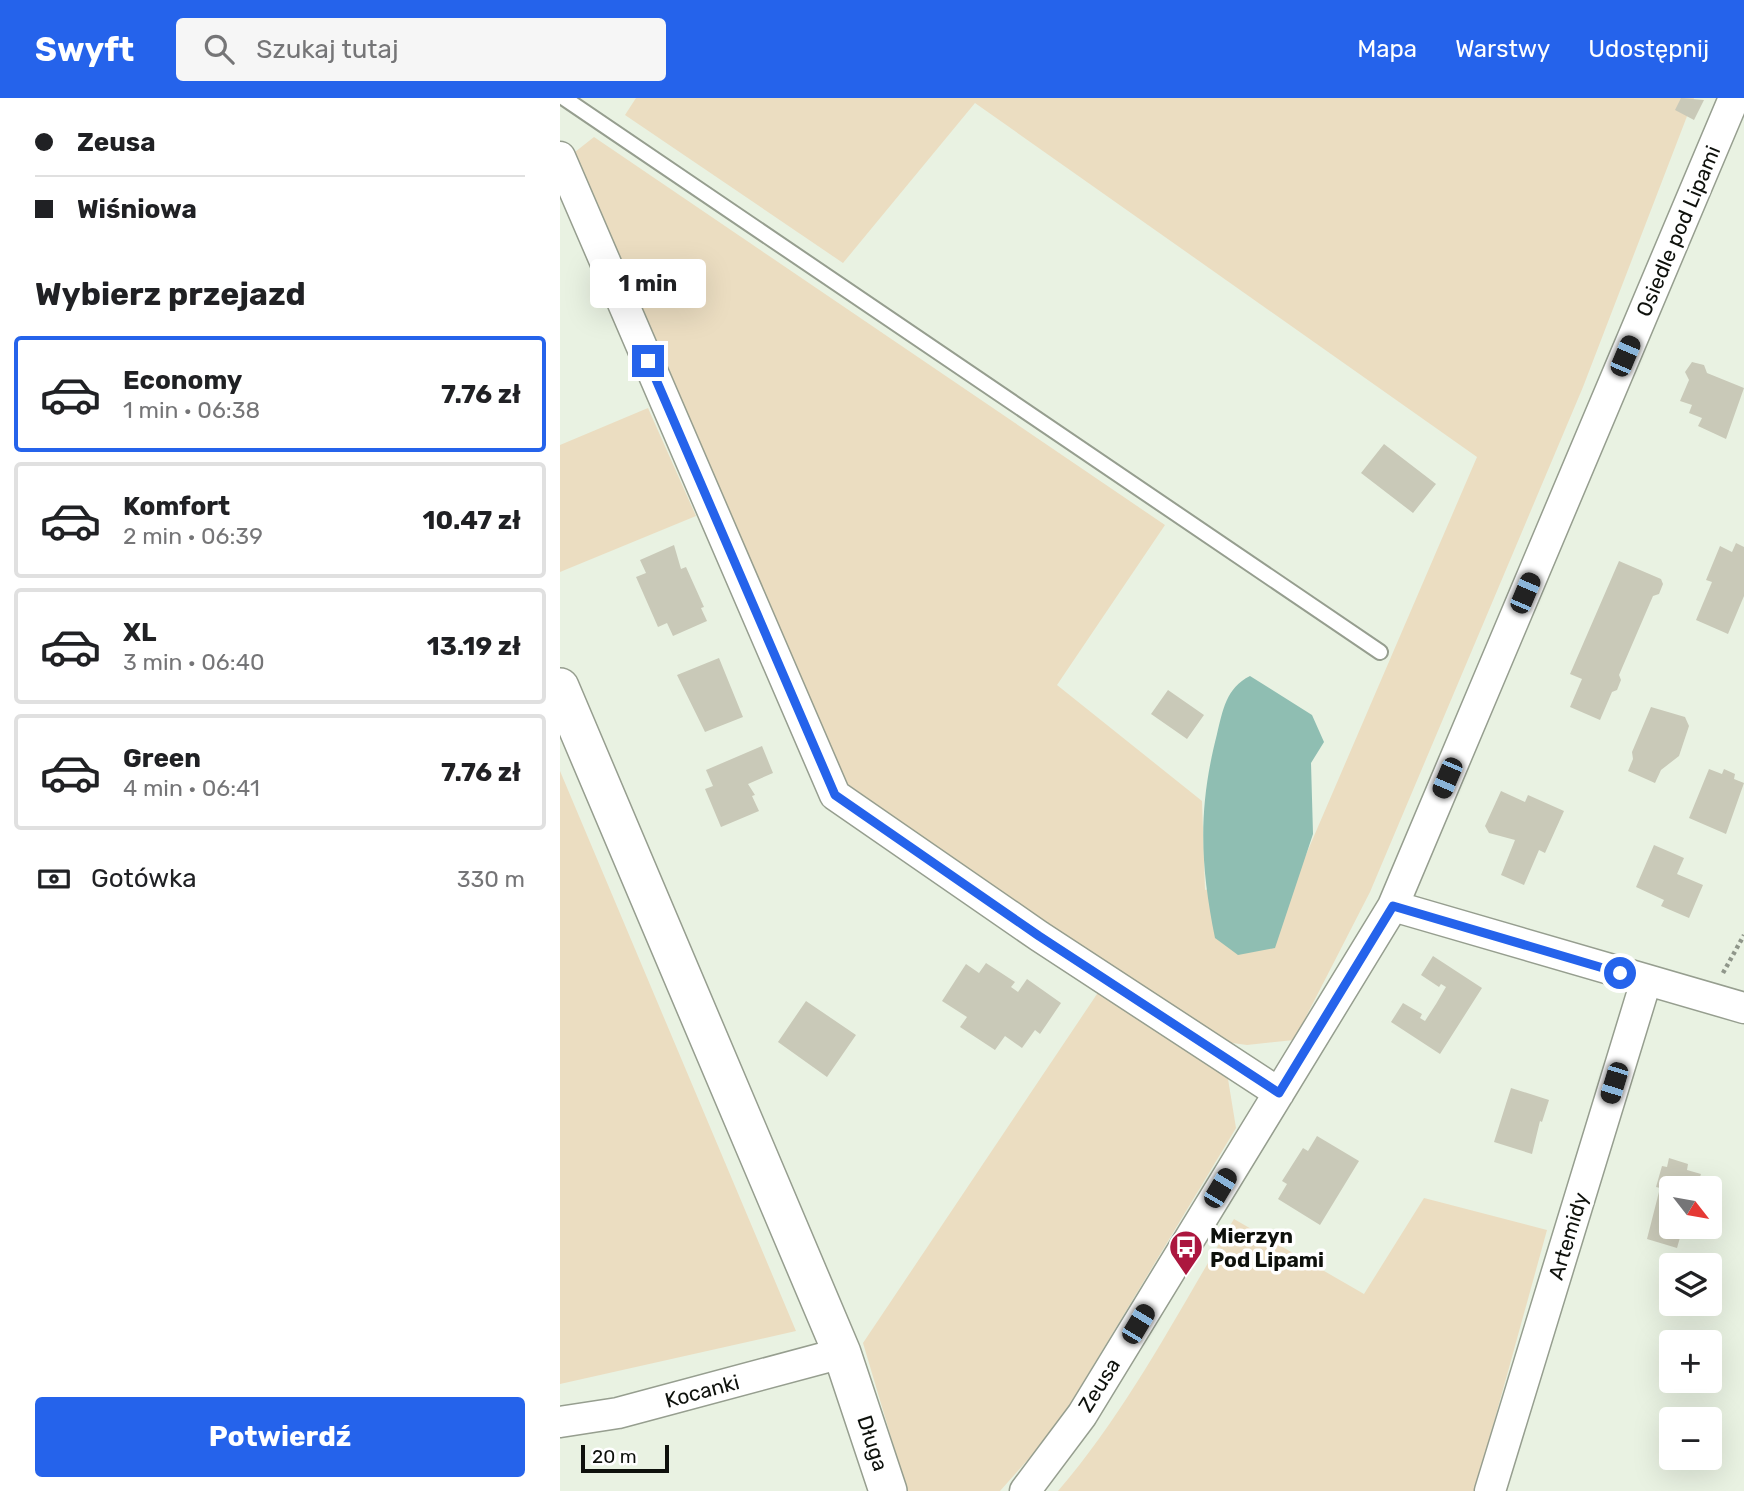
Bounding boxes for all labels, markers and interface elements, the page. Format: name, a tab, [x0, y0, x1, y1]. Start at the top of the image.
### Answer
search box	[176, 18, 666, 81]
text: Swyft	[35, 30, 134, 69]
icon: search	[200, 30, 238, 68]
text: Szukaj tutaj	[256, 34, 399, 65]
text: Mapa	[1357, 35, 1417, 63]
text: Warstwy	[1455, 35, 1550, 63]
text: Udostępnij	[1588, 35, 1709, 63]
text: Zeusa	[77, 127, 156, 158]
street label: Osiedle pod Lipami	[1631, 142, 1725, 320]
text: Wiśniowa	[77, 194, 197, 225]
callout: 1 min	[590, 260, 706, 308]
text: 1 min	[619, 269, 677, 297]
text: Wybierz przejazd	[35, 275, 306, 313]
car	[1608, 333, 1643, 379]
route end	[632, 345, 664, 377]
icon: car	[39, 363, 102, 426]
text: Economy	[123, 365, 242, 396]
text: 7.76 zł	[441, 379, 521, 410]
text: 1 min · 06:38	[123, 396, 260, 424]
icon: car	[39, 489, 102, 552]
text: Komfort	[123, 491, 230, 522]
text: 10.47 zł	[423, 505, 521, 536]
text: 2 min · 06:39	[123, 522, 263, 550]
car	[1508, 570, 1543, 616]
icon: car	[39, 615, 102, 678]
text: XL	[123, 617, 156, 648]
text: 13.19 zł	[427, 631, 521, 662]
text: 3 min · 06:40	[123, 648, 265, 676]
icon: car	[39, 741, 102, 804]
text: Green	[123, 743, 201, 774]
car	[1430, 755, 1465, 801]
text: 7.76 zł	[441, 757, 521, 788]
text: 4 min · 06:41	[123, 774, 260, 802]
icon: cash	[35, 860, 73, 898]
text: Gotówka	[91, 863, 197, 894]
text: 330 m	[457, 865, 525, 893]
route start	[1604, 957, 1636, 989]
car	[1598, 1060, 1631, 1106]
car	[1201, 1165, 1240, 1211]
north arrow	[1659, 1176, 1722, 1239]
map controls	[1659, 1176, 1722, 1470]
street label: Artemidy	[1543, 1189, 1593, 1283]
place label: Mierzyn Pod Lipami	[1210, 1223, 1324, 1272]
bus stop icon: Mierzyn Pod Lipami	[1167, 1228, 1205, 1277]
button: layers	[1659, 1253, 1722, 1316]
car	[1119, 1301, 1158, 1347]
button: +	[1659, 1330, 1722, 1393]
street label: Zeusa	[1073, 1353, 1125, 1417]
street label: Kocanki	[662, 1369, 742, 1413]
button: Potwierdź	[35, 1397, 525, 1477]
button: −	[1659, 1407, 1722, 1470]
street label: Długa	[852, 1412, 894, 1474]
scale bar	[581, 1442, 668, 1474]
text: 20 m	[592, 1445, 637, 1468]

